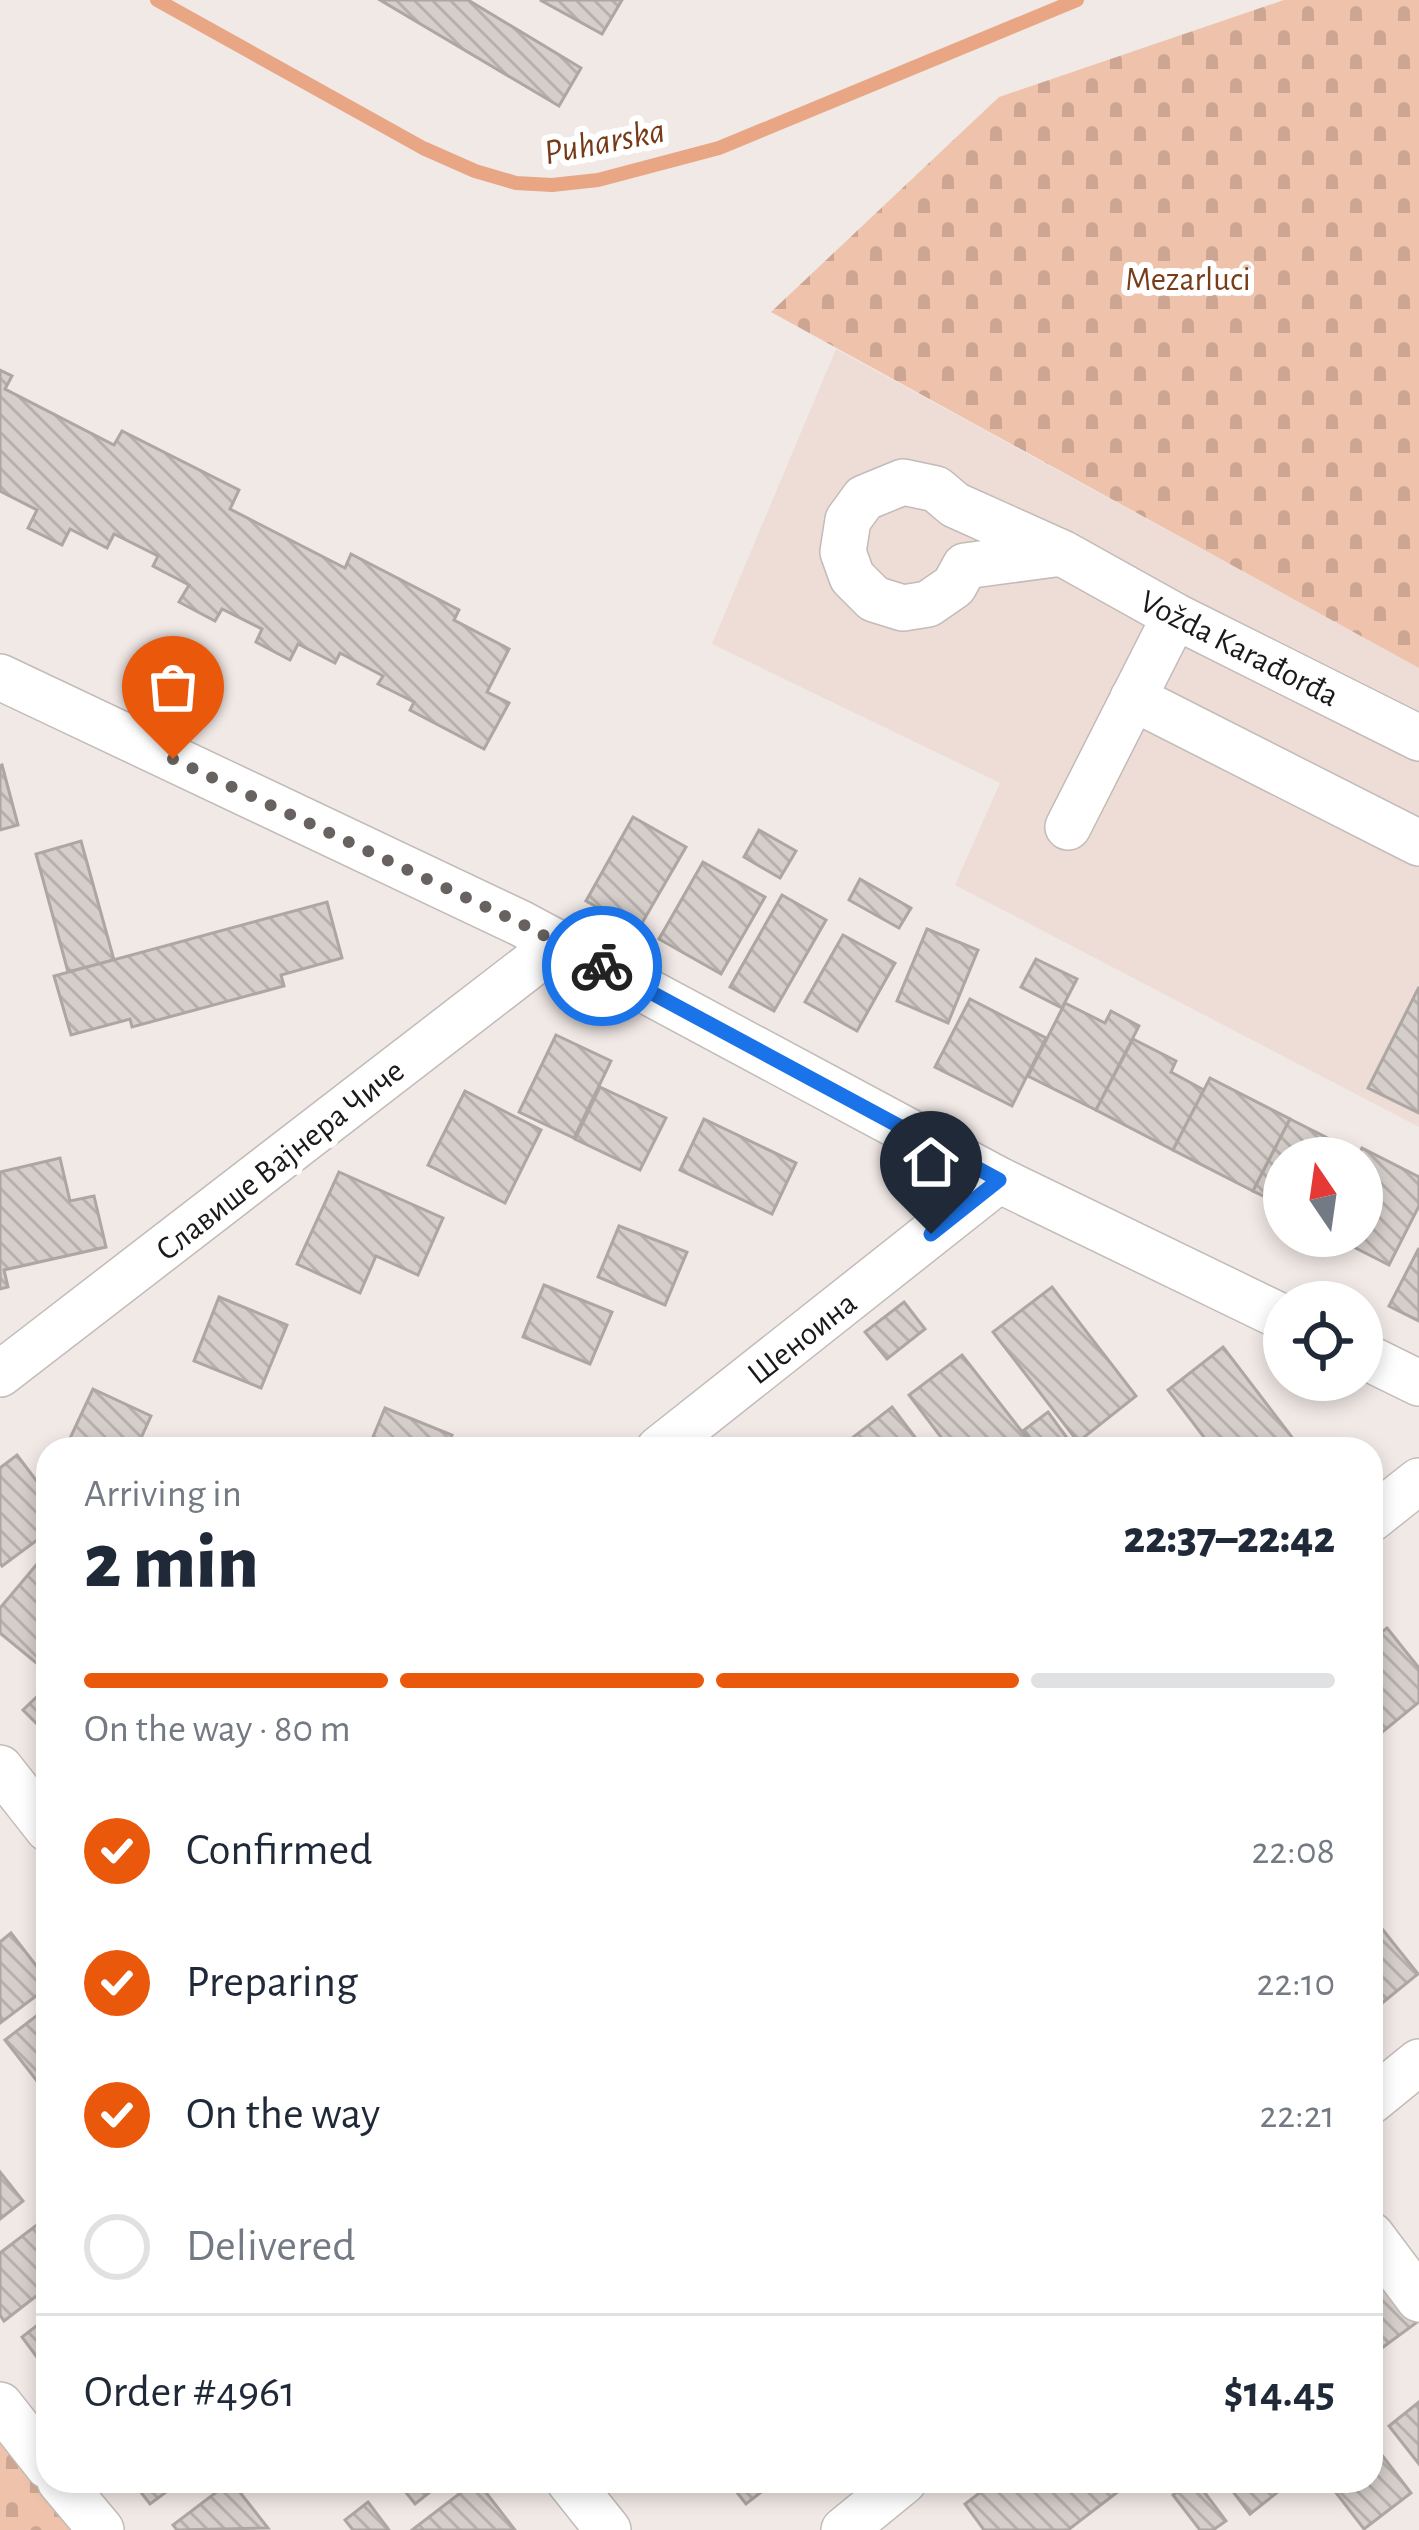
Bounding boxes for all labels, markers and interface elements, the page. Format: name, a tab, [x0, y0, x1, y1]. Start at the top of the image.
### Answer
water label: Puharska	[541, 113, 668, 171]
park label: Mezarluci	[1125, 264, 1251, 297]
street label: Vožda Karađorđa	[1134, 585, 1344, 713]
pin	[122, 636, 224, 759]
icon: bag	[140, 654, 206, 720]
courier	[542, 906, 662, 1026]
icon: bike	[569, 933, 635, 999]
street label: Славише Вајнера Чиче	[150, 1054, 411, 1268]
pin	[880, 1111, 982, 1234]
icon: home	[898, 1129, 964, 1195]
north arrow	[1263, 1137, 1383, 1257]
map controls	[1263, 1137, 1383, 1401]
button: locate	[1263, 1281, 1383, 1401]
street label: Шеноина	[742, 1286, 863, 1391]
text: Arriving in	[84, 1475, 242, 1514]
text: 22:37–22:42	[1124, 1516, 1335, 1561]
text: 2 min	[84, 1524, 259, 1602]
text: On the way · 80 m	[84, 1710, 351, 1749]
icon: check	[84, 1818, 150, 1884]
text: Confirmed	[186, 1828, 372, 1873]
text: 22:08	[1252, 1832, 1335, 1871]
icon: check	[84, 1950, 150, 2016]
text: Preparing	[186, 1960, 358, 2005]
text: 22:10	[1257, 1964, 1335, 2003]
icon: check	[84, 2082, 150, 2148]
text: On the way	[186, 2092, 380, 2137]
text: 22:21	[1259, 2096, 1335, 2135]
text: Delivered	[186, 2224, 355, 2269]
text: Order #4961	[84, 2370, 296, 2415]
text: $14.45	[1224, 2370, 1335, 2415]

